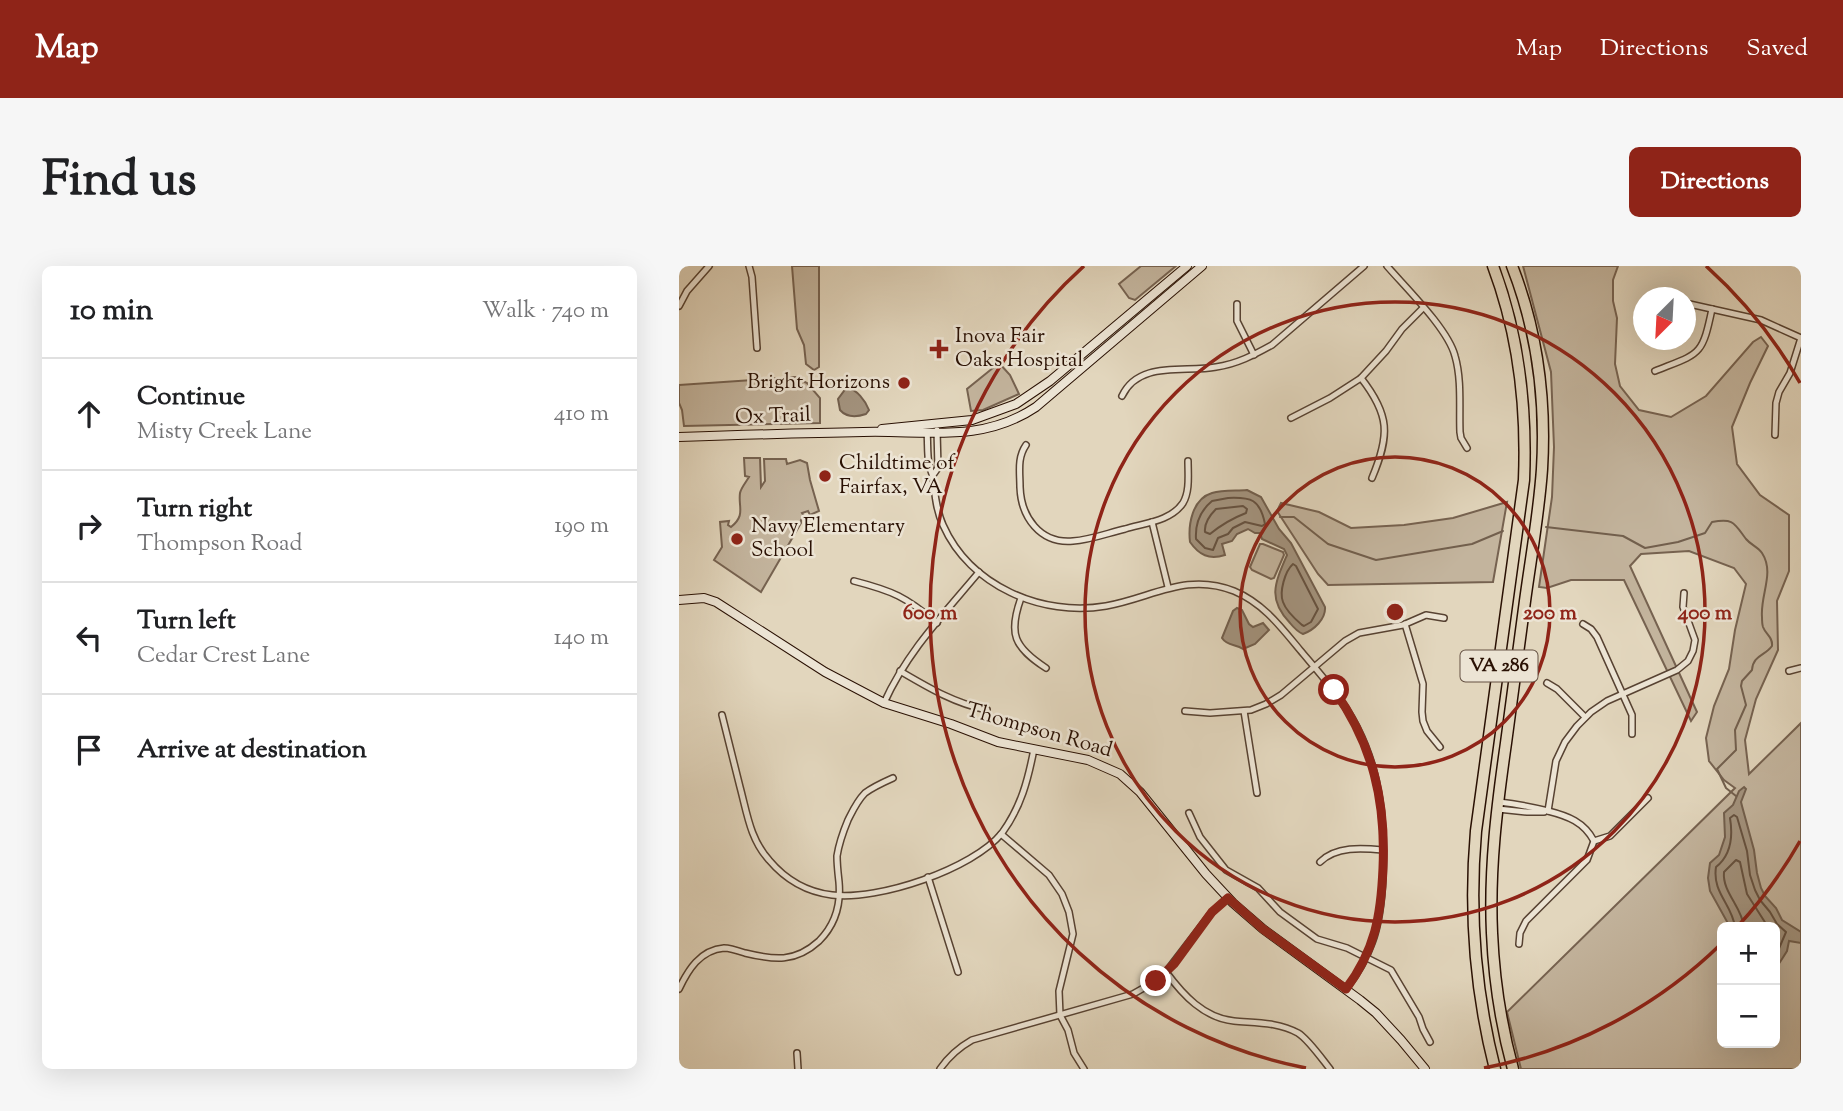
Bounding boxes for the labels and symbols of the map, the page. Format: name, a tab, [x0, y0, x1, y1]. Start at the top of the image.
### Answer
north arrow	[1633, 287, 1696, 350]
place label: Inova Fair Oaks Hospital	[955, 322, 1083, 376]
marker: Inova Fair Oaks Hospital	[929, 339, 949, 359]
place label: Bright Horizons	[747, 368, 890, 398]
marker: Bright Horizons	[896, 375, 912, 391]
street label: Ox Trail	[734, 401, 812, 433]
place label: Childtime of Fairfax, VA	[839, 449, 957, 503]
marker: Childtime of Fairfax, VA	[817, 468, 833, 484]
place label: Navy Elementary School	[751, 512, 906, 566]
marker: Navy Elementary School	[729, 531, 745, 547]
text: 600 m	[903, 599, 958, 629]
text: 200 m	[1523, 599, 1578, 629]
text: 400 m	[1677, 599, 1733, 629]
centre of rings	[1383, 600, 1407, 624]
road number: VA 286	[1461, 650, 1537, 682]
route start	[1318, 674, 1349, 705]
street label: Thompson Road	[962, 696, 1116, 766]
route end	[1140, 965, 1171, 996]

